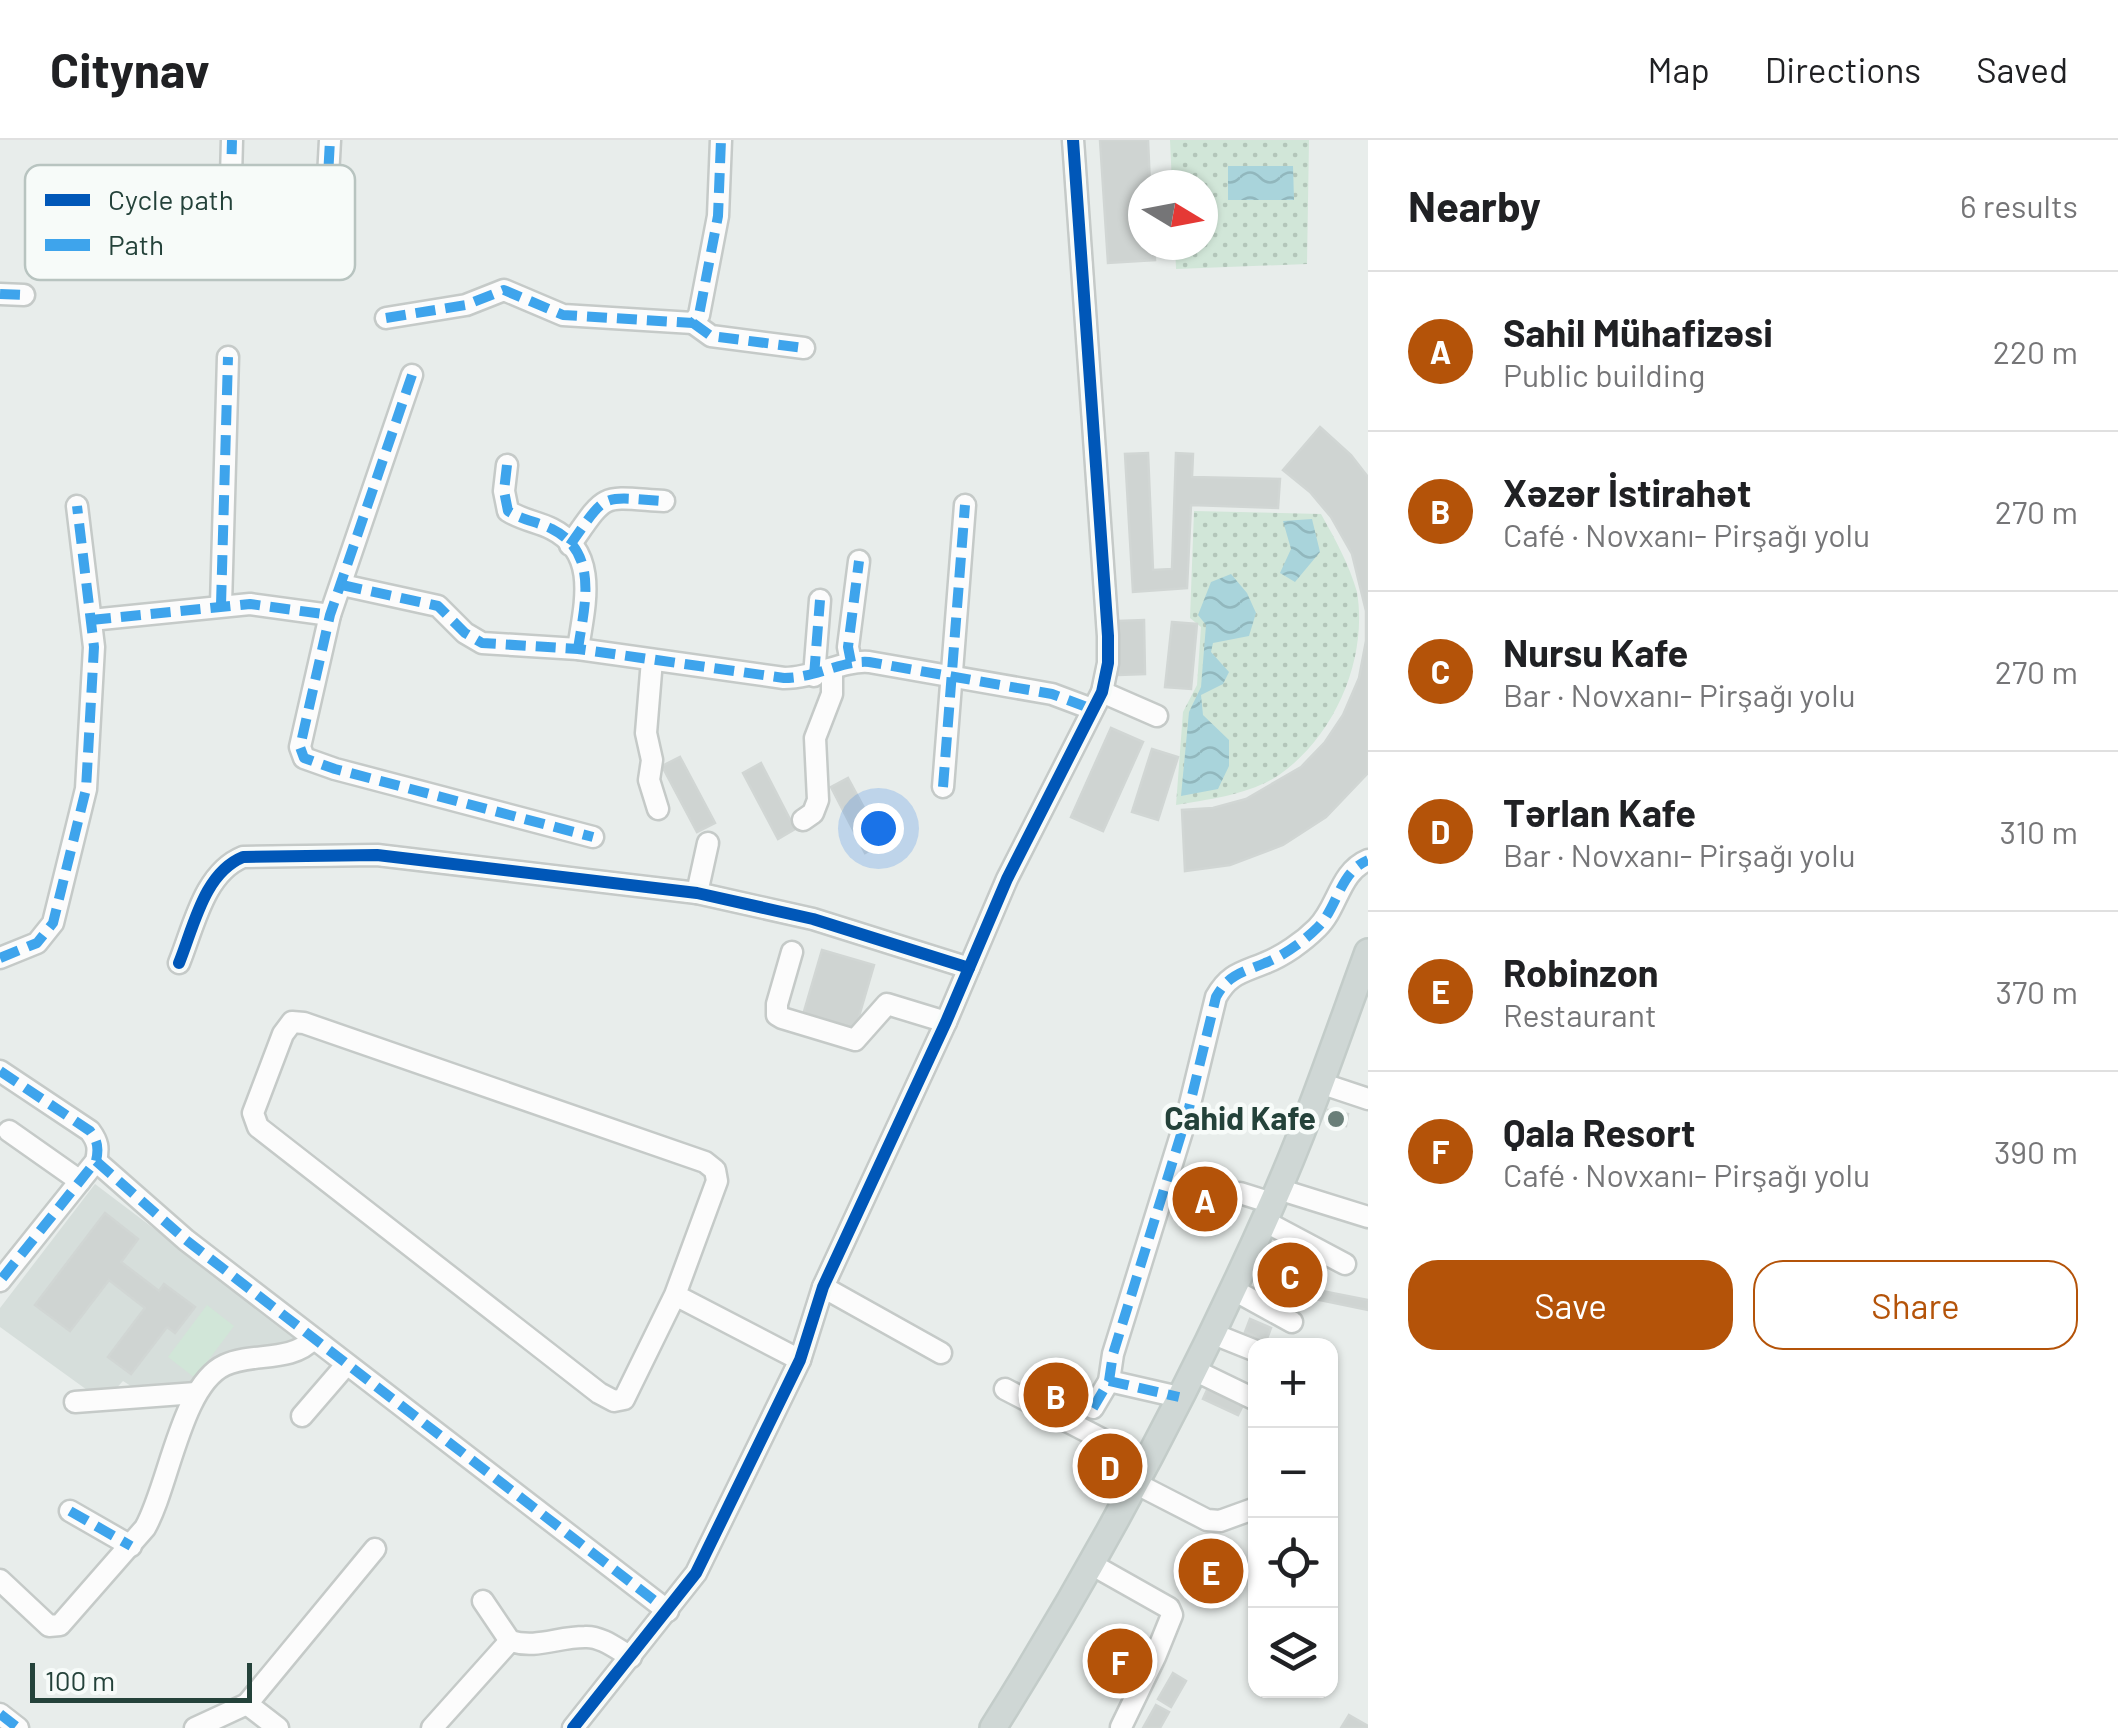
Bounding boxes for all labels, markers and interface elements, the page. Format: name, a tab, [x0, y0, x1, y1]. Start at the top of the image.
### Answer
text: Citynav	[50, 40, 210, 98]
text: Map	[1648, 48, 1710, 90]
text: Directions	[1765, 48, 1921, 90]
text: Saved	[1976, 48, 2068, 90]
legend	[25, 165, 355, 280]
north arrow	[1128, 170, 1218, 260]
text: Nearby	[1408, 180, 1541, 230]
text: Cycle path	[108, 182, 234, 216]
text: 6 results	[1960, 186, 2078, 224]
text: Path	[108, 227, 164, 261]
text: Sahil Mühafizəsi	[1503, 309, 1773, 355]
text: A	[1430, 332, 1451, 370]
text: 220 m	[1993, 332, 2078, 370]
text: Public building	[1503, 355, 1705, 393]
text: Xəzər İstirahət	[1503, 469, 1751, 515]
text: B	[1431, 492, 1450, 530]
text: 270 m	[1995, 492, 2078, 530]
text: Café · Novxanı- Pirşağı yolu	[1503, 515, 1870, 553]
text: Nursu Kafe	[1503, 629, 1688, 675]
text: C	[1431, 652, 1450, 690]
text: 270 m	[1995, 652, 2078, 690]
text: Bar · Novxanı- Pirşağı yolu	[1503, 675, 1856, 713]
text: Tərlan Kafe	[1503, 789, 1696, 835]
your location	[853, 803, 904, 854]
text: D	[1431, 812, 1450, 850]
text: 310 m	[2000, 812, 2078, 850]
text: Bar · Novxanı- Pirşağı yolu	[1503, 835, 1856, 873]
text: Robinzon	[1503, 949, 1659, 995]
text: E	[1431, 972, 1450, 1010]
text: 370 m	[1995, 972, 2078, 1010]
text: Restaurant	[1503, 995, 1657, 1033]
place label: Cahid Kafe	[1164, 1098, 1316, 1136]
marker: Cahid Kafe	[1325, 1108, 1347, 1130]
text: Qala Resort	[1503, 1109, 1695, 1155]
text: F	[1432, 1132, 1449, 1170]
text: 390 m	[1994, 1132, 2078, 1170]
text: Café · Novxanı- Pirşağı yolu	[1503, 1155, 1870, 1193]
pin: A	[1172, 1162, 1238, 1236]
pin: C	[1258, 1238, 1322, 1312]
button: Save	[1408, 1260, 1733, 1350]
button: Share	[1753, 1260, 2078, 1350]
map controls	[1248, 1338, 1338, 1698]
button: +	[1248, 1338, 1338, 1428]
pin: B	[1024, 1358, 1088, 1432]
pin: D	[1078, 1428, 1142, 1504]
button: −	[1248, 1428, 1338, 1518]
button: locate	[1248, 1518, 1338, 1608]
pin: E	[1178, 1534, 1244, 1608]
button: layers	[1248, 1608, 1338, 1698]
pin: F	[1088, 1624, 1152, 1698]
scale bar	[30, 1658, 252, 1702]
text: 100 m	[45, 1663, 115, 1697]

